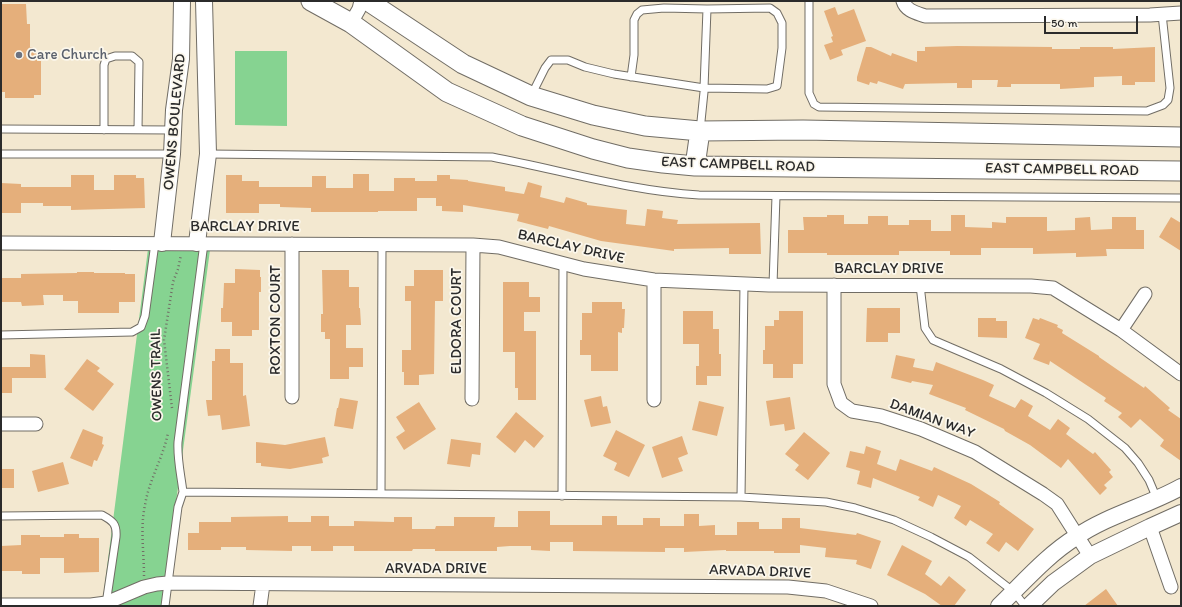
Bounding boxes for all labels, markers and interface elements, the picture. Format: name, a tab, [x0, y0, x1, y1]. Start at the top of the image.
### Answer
scale bar	[1046, 8, 1140, 34]
text: 50 m	[1051, 16, 1077, 30]
place label: Care Church	[27, 46, 108, 64]
marker: Care Church	[14, 50, 24, 60]
street label: OWENS BOULEVARD	[160, 53, 190, 191]
street label: EAST CAMPBELL ROAD	[661, 153, 815, 177]
street label: EAST CAMPBELL ROAD	[985, 160, 1139, 180]
street label: BARCLAY DRIVE	[190, 218, 300, 236]
street label: BARCLAY DRIVE	[516, 226, 626, 268]
street label: BARCLAY DRIVE	[834, 260, 944, 278]
street label: ROXTON COURT	[267, 265, 285, 375]
street label: ELDORA COURT	[448, 268, 466, 374]
street label: OWENS TRAIL	[147, 329, 167, 421]
street label: DAMIAN WAY	[887, 395, 977, 443]
street label: ARVADA DRIVE	[385, 560, 487, 578]
street label: ARVADA DRIVE	[709, 561, 811, 583]

